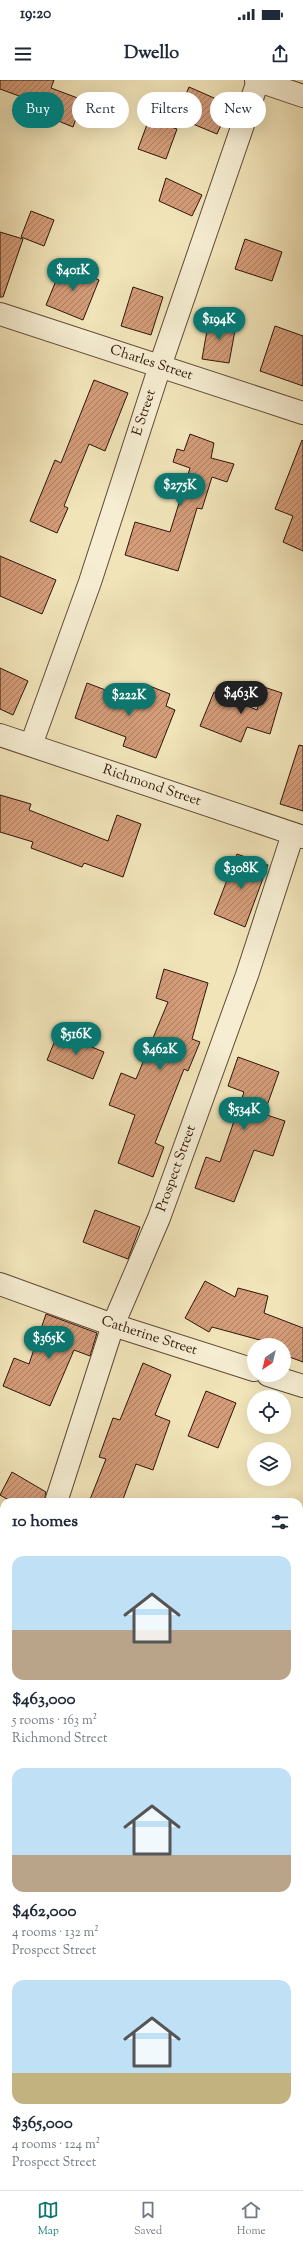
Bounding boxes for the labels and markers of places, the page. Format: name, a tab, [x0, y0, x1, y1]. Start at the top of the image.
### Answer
pin: $401K	[45, 258, 101, 292]
pin: $194K	[191, 307, 247, 341]
pin: $275K	[152, 473, 208, 507]
pin: $463K	[213, 681, 269, 715]
pin: $222K	[101, 683, 157, 717]
pin: $308K	[213, 856, 269, 890]
pin: $516K	[48, 1022, 104, 1056]
pin: $462K	[132, 1037, 188, 1071]
pin: $534K	[216, 1097, 272, 1131]
pin: $365K	[21, 1326, 77, 1360]

